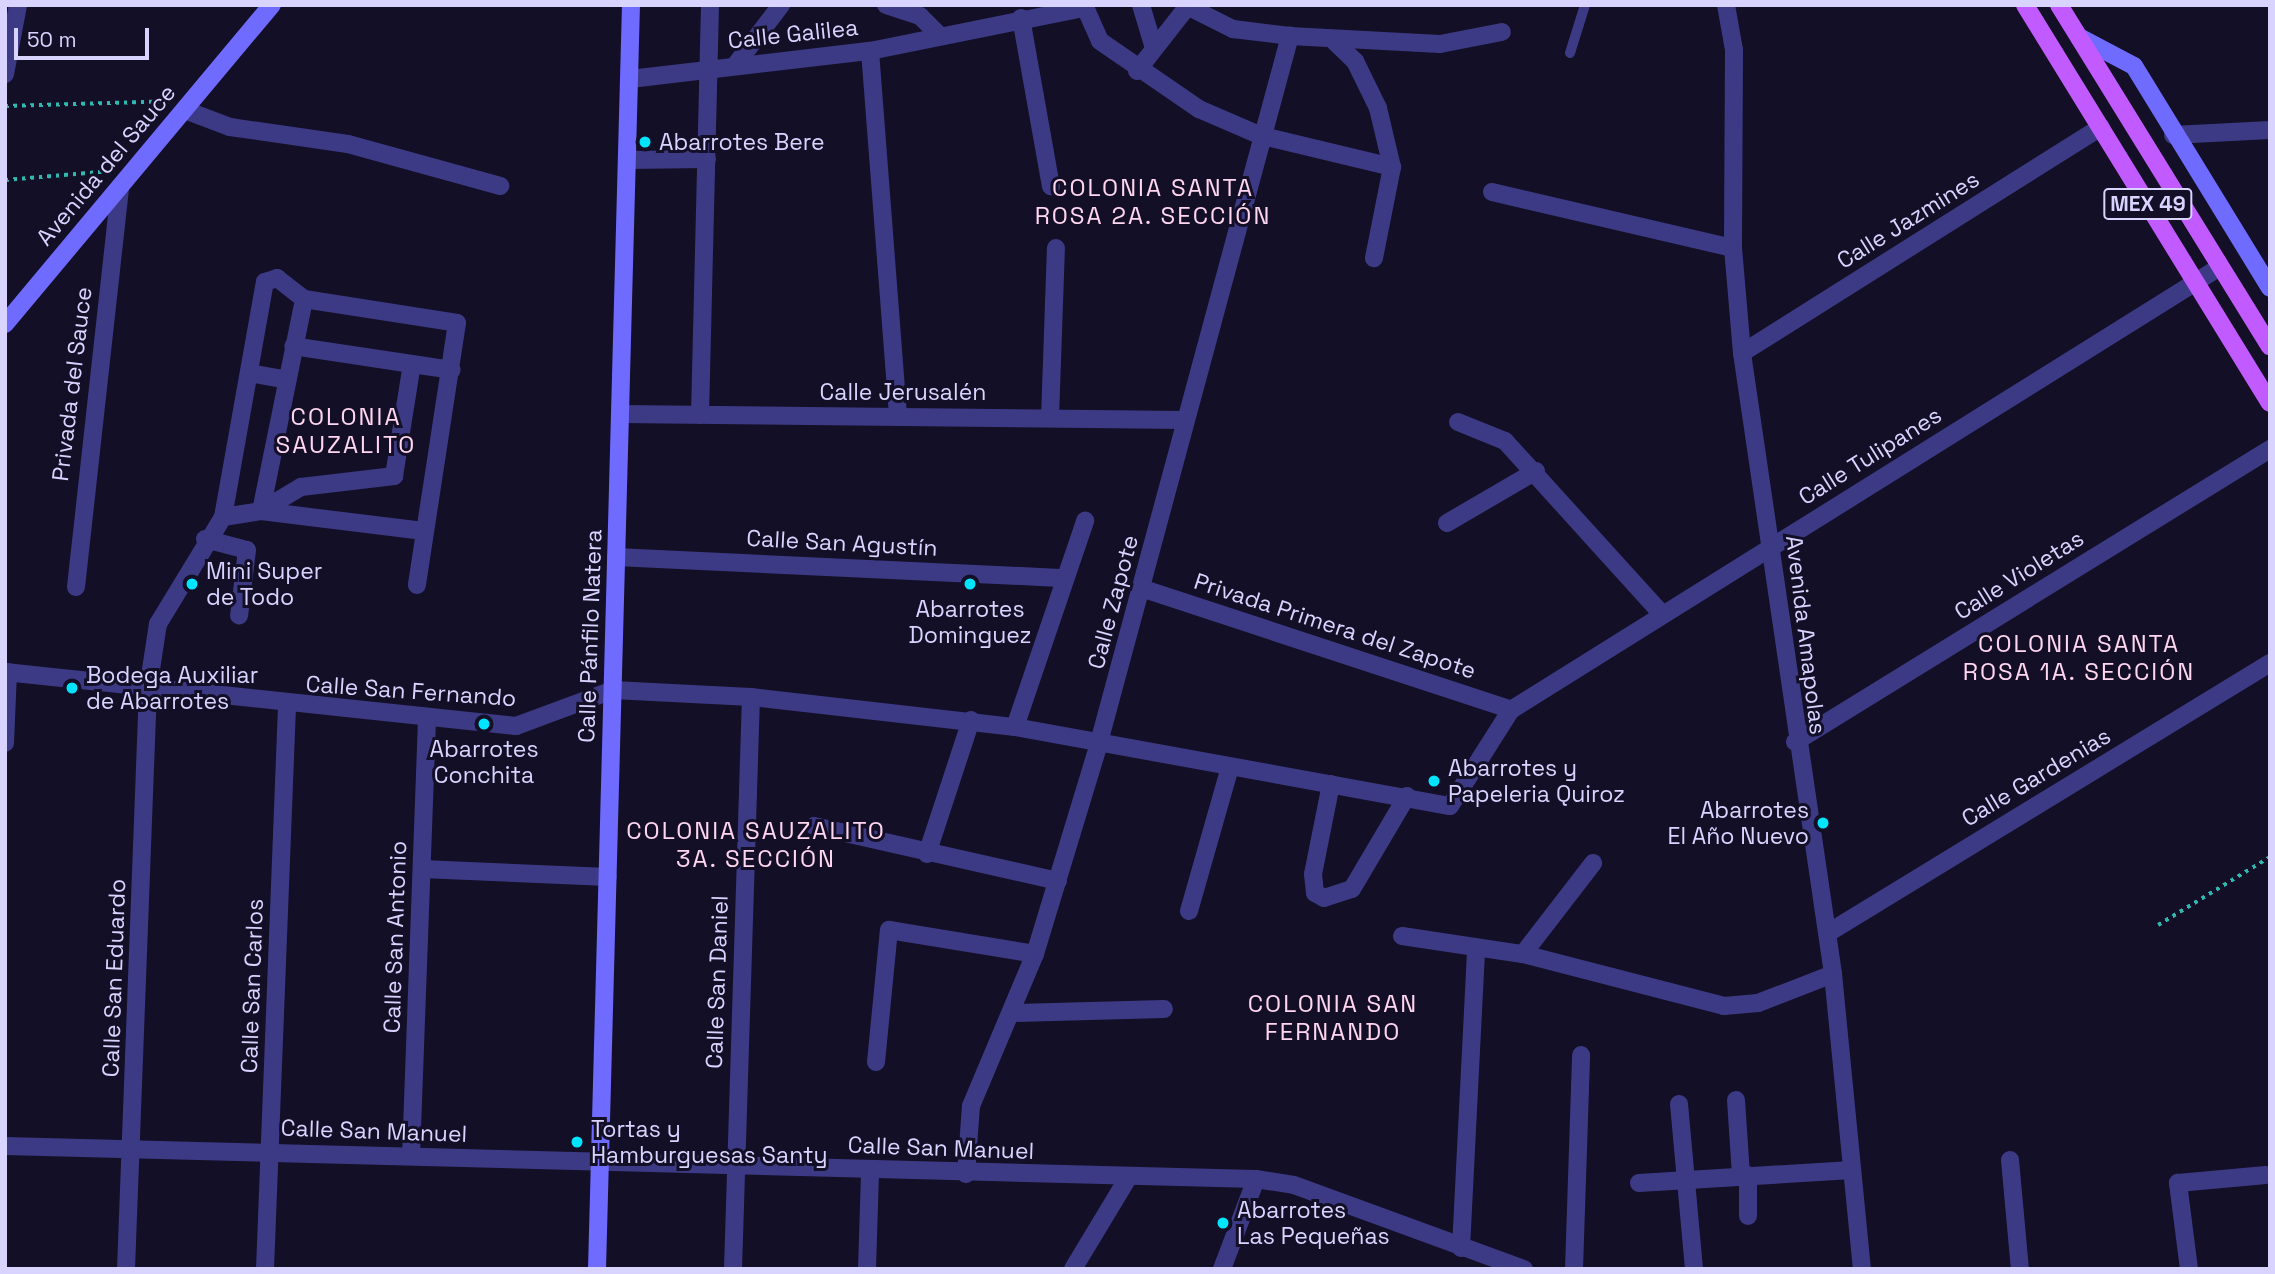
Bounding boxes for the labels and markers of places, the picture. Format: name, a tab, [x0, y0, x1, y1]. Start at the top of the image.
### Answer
place label: Abarrotes Bere	[659, 128, 825, 156]
marker: Abarrotes Bere	[637, 134, 653, 150]
place label: Mini Super de Todo	[206, 557, 322, 611]
marker: Mini Super de Todo	[184, 576, 200, 592]
marker: Abarrotes Dominguez	[962, 576, 978, 592]
place label: Abarrotes Dominguez	[908, 595, 1032, 649]
place label: Bodega Auxiliar de Abarrotes	[86, 661, 259, 715]
marker: Bodega Auxiliar de Abarrotes	[64, 680, 80, 696]
marker: Abarrotes Conchita	[476, 716, 492, 732]
place label: Abarrotes Conchita	[429, 735, 539, 789]
place label: Abarrotes y Papeleria Quiroz	[1448, 754, 1625, 808]
marker: Abarrotes y Papeleria Quiroz	[1426, 773, 1442, 789]
place label: Abarrotes El Año Nuevo	[1667, 796, 1809, 850]
marker: Abarrotes El Año Nuevo	[1815, 815, 1831, 831]
place label: Tortas y Hamburguesas Santy	[591, 1115, 828, 1169]
marker: Tortas y Hamburguesas Santy	[569, 1134, 585, 1150]
place label: Abarrotes Las Pequeñas	[1237, 1196, 1390, 1250]
marker: Abarrotes Las Pequeñas	[1215, 1215, 1231, 1231]

